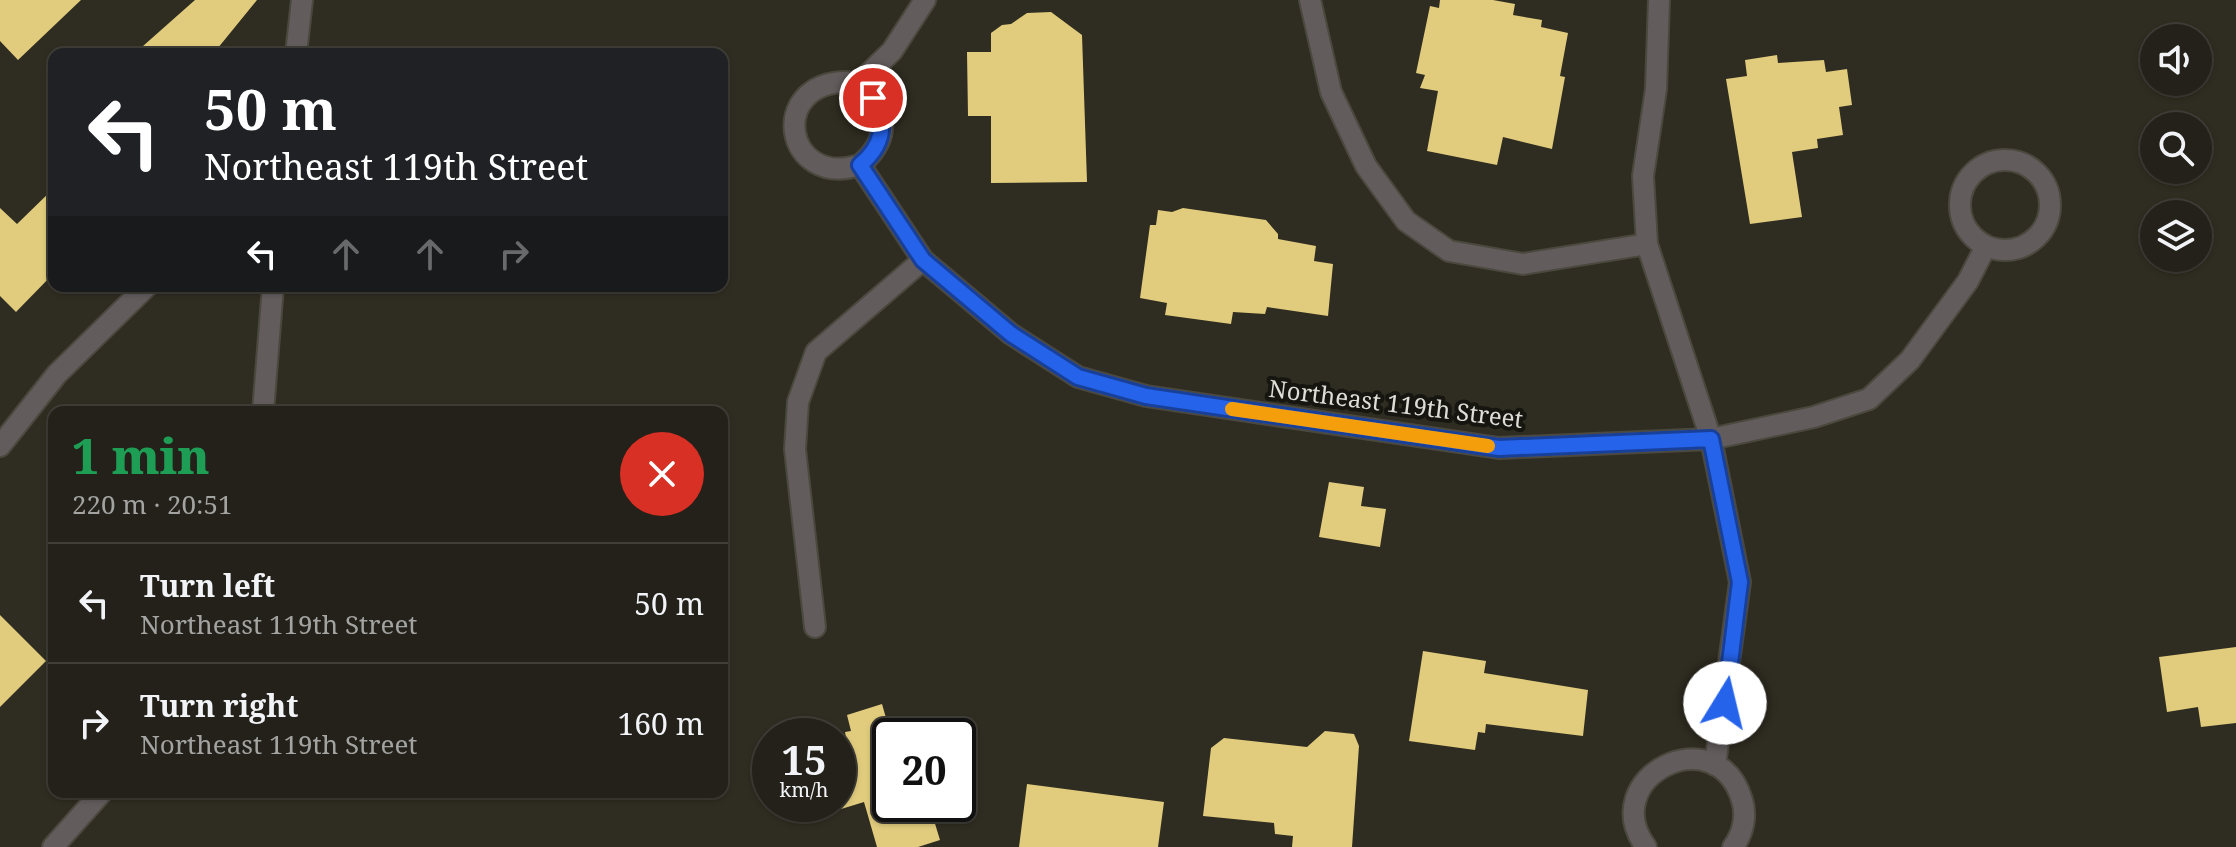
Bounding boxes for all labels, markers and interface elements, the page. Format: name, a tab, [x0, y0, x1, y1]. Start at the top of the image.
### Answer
map controls	[2140, 24, 2212, 272]
button: sound	[2140, 24, 2212, 96]
pin	[839, 64, 907, 132]
text: 50 m	[204, 70, 337, 146]
icon: arrive	[851, 76, 895, 120]
icon: left	[72, 80, 176, 184]
button: search	[2140, 112, 2212, 184]
text: Northeast 119th Street	[204, 142, 588, 191]
button: layers	[2140, 200, 2212, 272]
icon: left	[240, 232, 284, 276]
icon: ahead	[324, 232, 368, 276]
icon: ahead	[408, 232, 452, 276]
icon: right	[492, 232, 536, 276]
street label: Northeast 119th Street	[1267, 371, 1525, 435]
text: 1 min	[72, 423, 210, 488]
button: close	[620, 432, 704, 516]
text: 220 m · 20:51	[72, 486, 233, 522]
text: Turn left	[140, 565, 275, 606]
icon: left	[72, 581, 116, 625]
text: 50 m	[634, 583, 704, 624]
text: Northeast 119th Street	[140, 606, 417, 642]
position arrow	[1683, 661, 1767, 745]
text: Turn right	[140, 685, 298, 726]
icon: right	[72, 701, 116, 745]
text: 160 m	[618, 703, 704, 744]
speed limit sign: 20	[872, 718, 976, 822]
text: Northeast 119th Street	[140, 726, 417, 762]
text: 15	[781, 732, 827, 787]
text: km/h	[779, 776, 829, 803]

